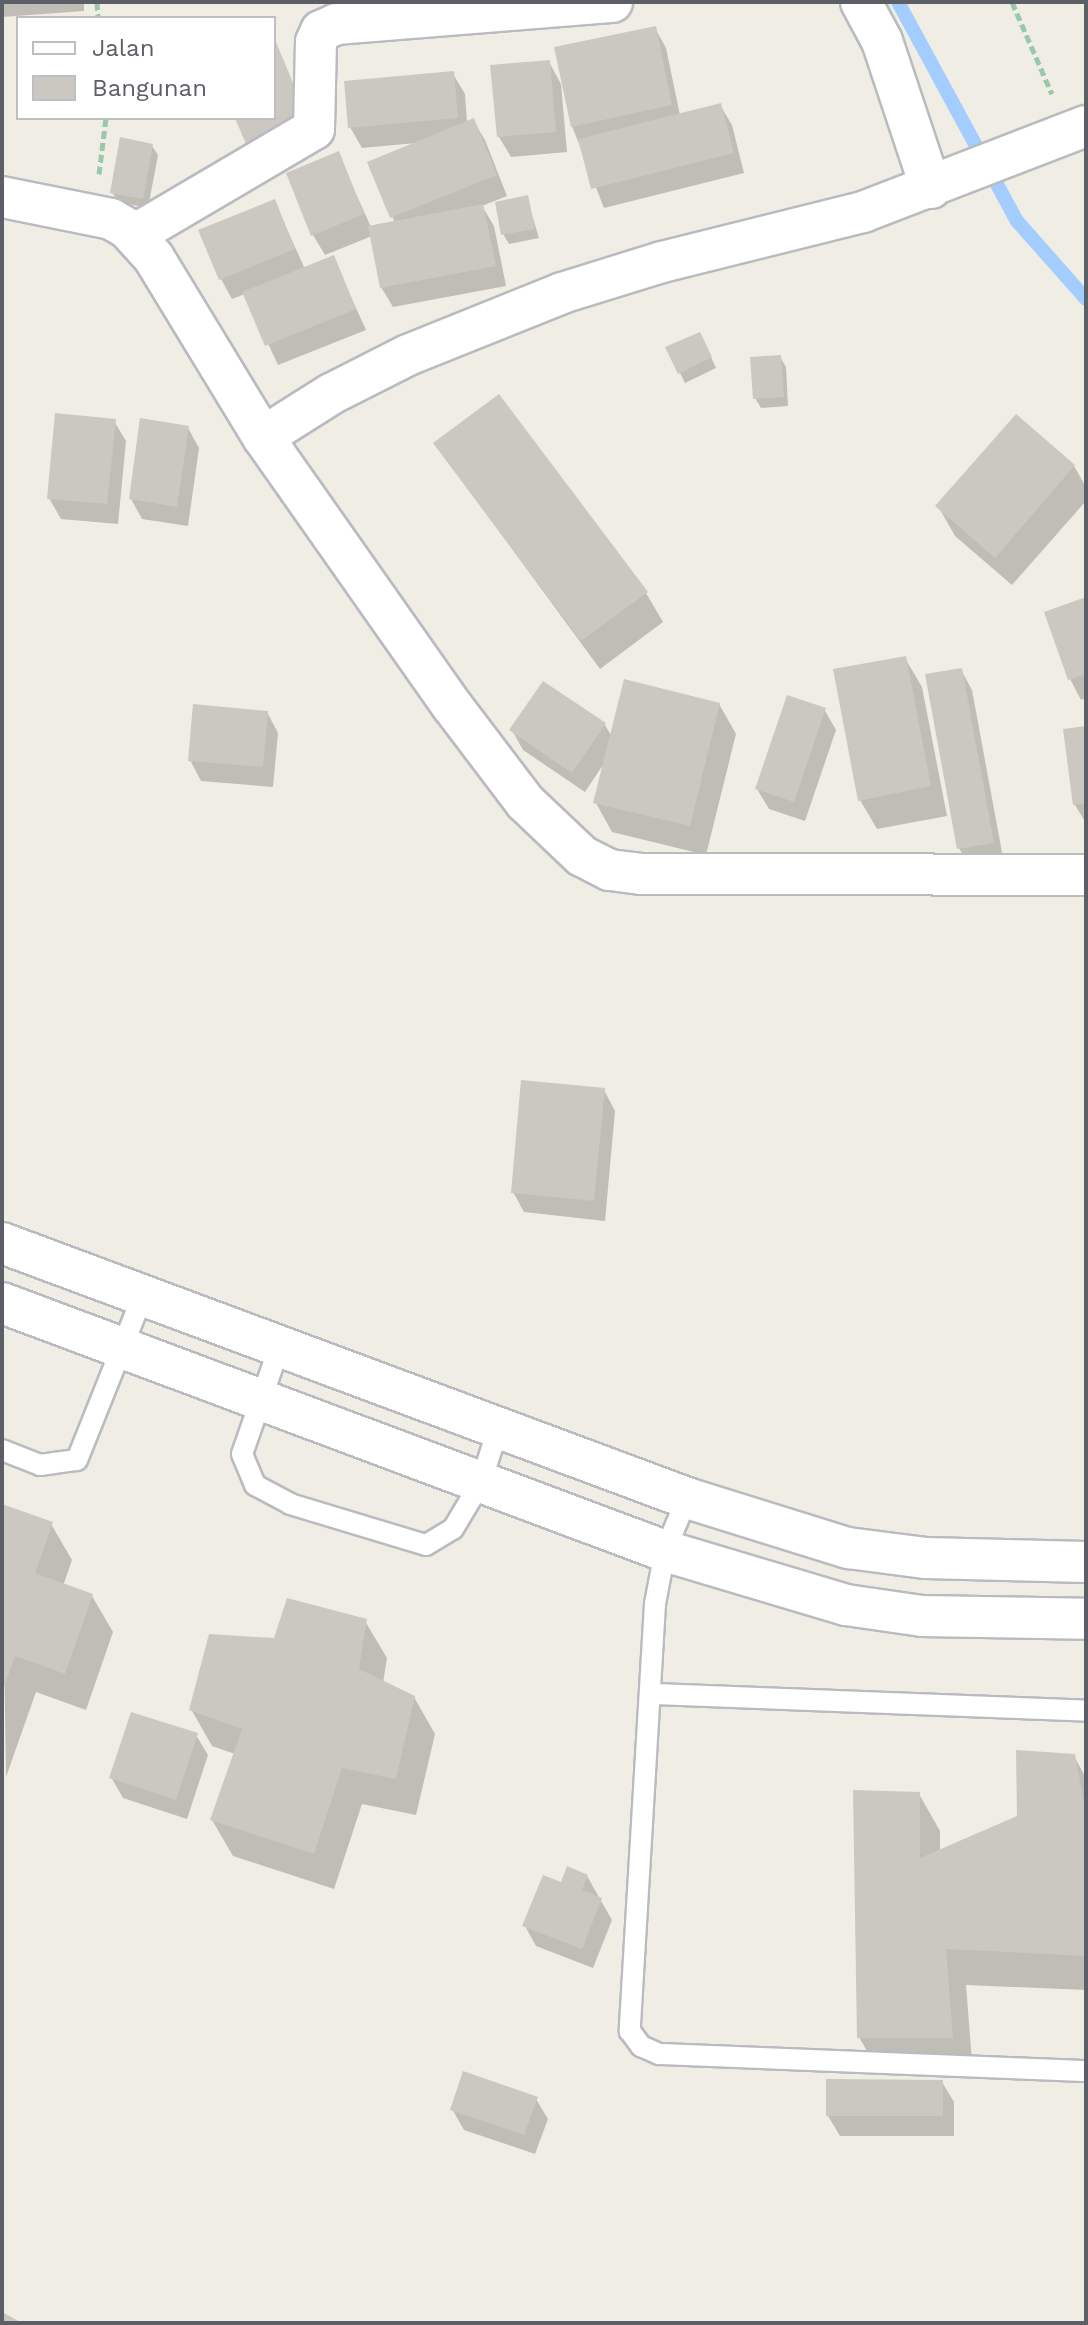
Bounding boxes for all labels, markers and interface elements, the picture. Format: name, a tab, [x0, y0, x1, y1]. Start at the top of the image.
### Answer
legend	[16, 16, 276, 120]
text: Jalan	[92, 34, 155, 62]
text: Bangunan	[92, 74, 207, 102]

